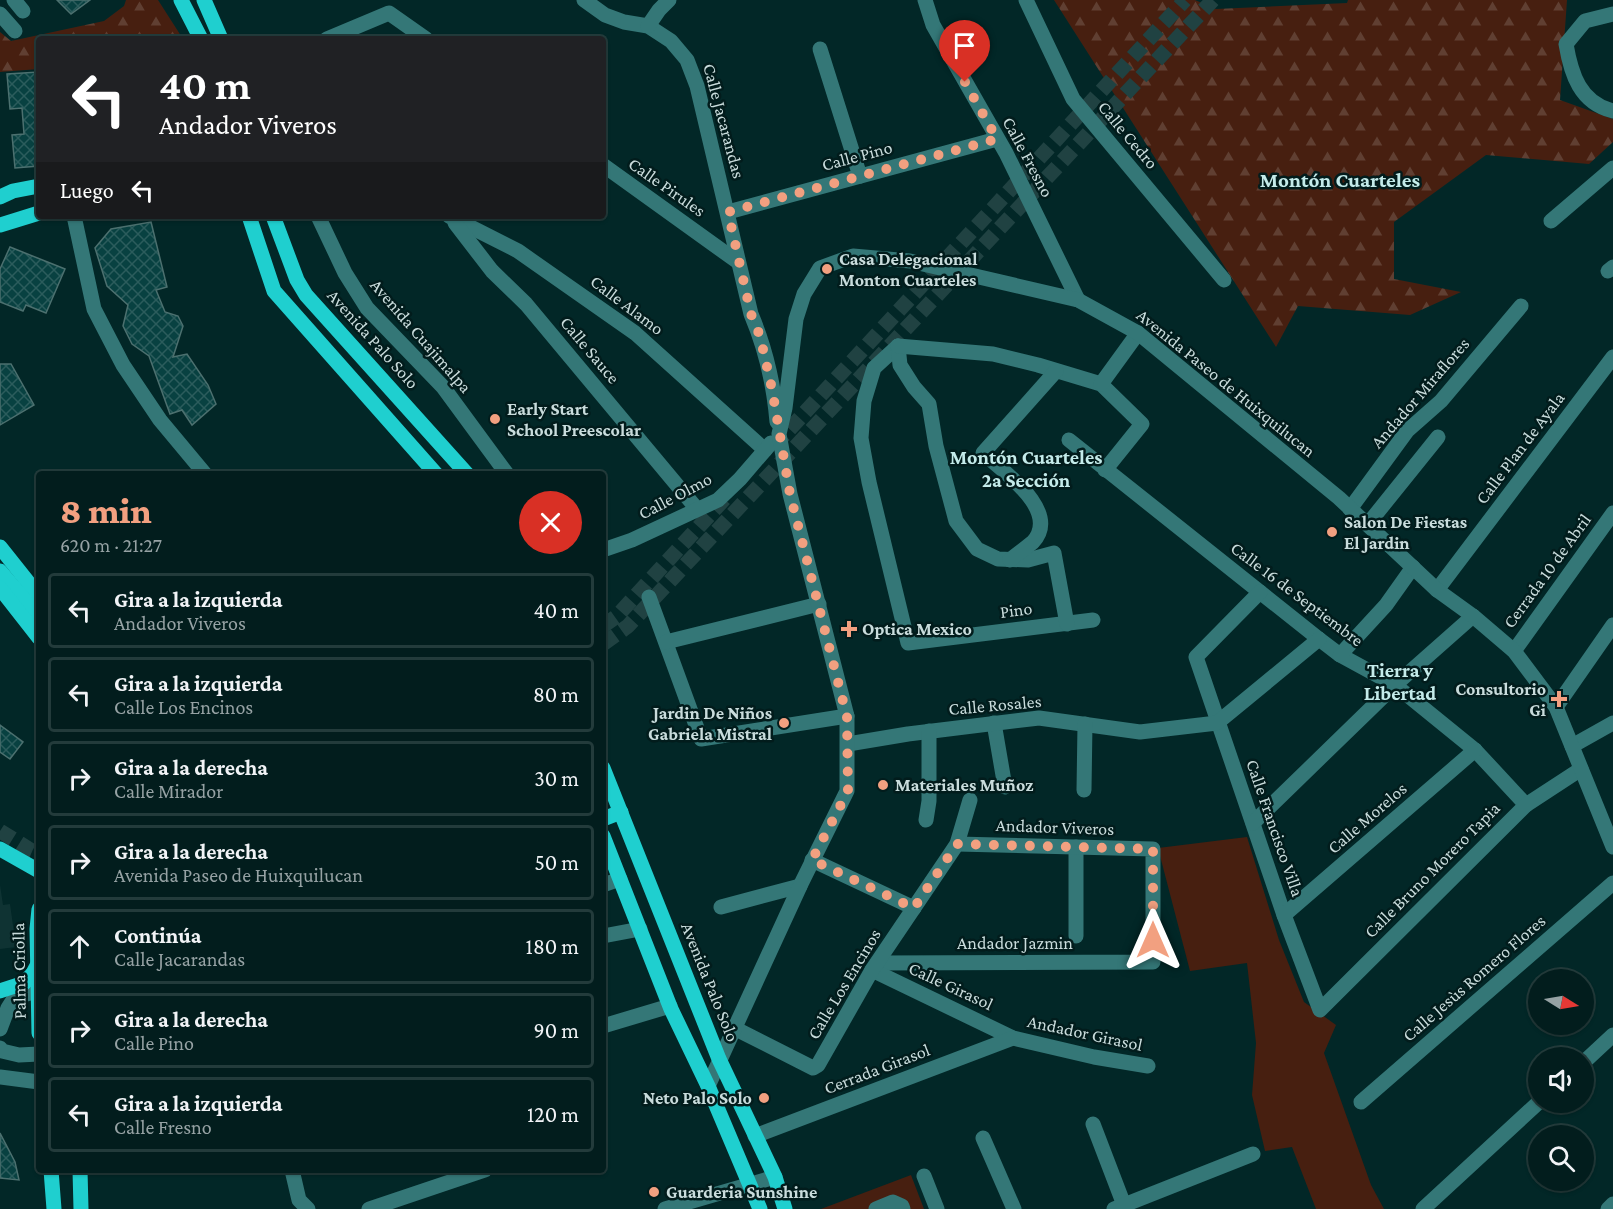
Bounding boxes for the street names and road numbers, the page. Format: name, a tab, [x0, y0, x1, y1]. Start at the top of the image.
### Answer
street label: Calle Jacarandas	[699, 61, 749, 181]
street label: Calle Cedro	[1094, 97, 1162, 173]
street label: Calle Fresno	[999, 113, 1058, 201]
street label: Calle Pino	[820, 137, 894, 175]
street label: Calle Pirules	[625, 153, 709, 221]
street label: Calle Alamo	[587, 271, 668, 339]
street label: Avenida Cuajimalpa	[365, 275, 476, 398]
street label: Avenida Palo Solo	[323, 285, 423, 393]
street label: Avenida Paseo de Huixquilucan	[1133, 305, 1320, 461]
street label: Calle Sauce	[556, 312, 624, 388]
street label: Andador Miraflores	[1367, 334, 1473, 452]
street label: Calle Plan de Ayala	[1471, 388, 1569, 508]
street label: Calle Olmo	[635, 468, 715, 524]
street label: Cerrada 10 de Abril	[1499, 510, 1595, 632]
street label: Calle 16 de Septiembre	[1227, 538, 1367, 650]
street label: Pino	[999, 598, 1033, 622]
street label: Calle Rosales	[948, 691, 1042, 719]
street label: Calle Francisco Villa	[1242, 757, 1308, 899]
street label: Calle Morelos	[1323, 778, 1411, 858]
street label: Calle Bruno Morero Tapia	[1360, 798, 1504, 942]
street label: Andador Viveros	[995, 815, 1115, 839]
street label: Calle Jesùs Romero Flores	[1398, 910, 1550, 1046]
street label: Avenida Palo Solo	[677, 920, 743, 1044]
street label: Palma Criolla	[8, 923, 30, 1019]
street label: Calle Los Encinos	[803, 925, 885, 1043]
street label: Andador Jazmin	[957, 933, 1073, 953]
street label: Calle Girasol	[906, 958, 997, 1014]
street label: Andador Girasol	[1026, 1011, 1145, 1055]
street label: Cerrada Girasol	[821, 1040, 933, 1098]

